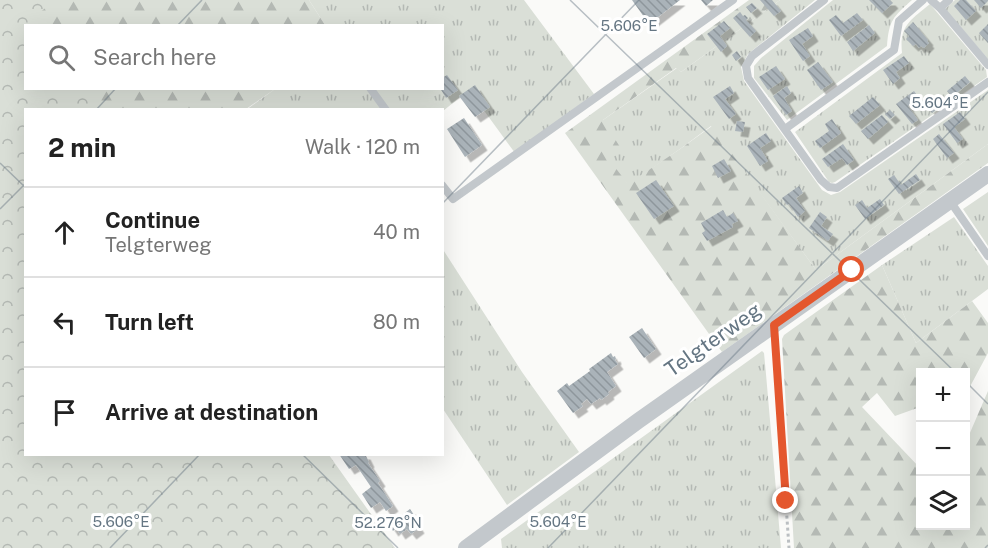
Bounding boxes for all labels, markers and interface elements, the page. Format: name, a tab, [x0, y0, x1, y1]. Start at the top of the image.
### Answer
text: 5.606°E	[601, 17, 657, 34]
search box	[24, 24, 444, 90]
icon: search	[45, 41, 78, 74]
text: Search here	[93, 44, 217, 70]
text: 5.604°E	[911, 94, 969, 111]
text: 2 min	[48, 132, 116, 163]
text: Walk · 120 m	[305, 135, 420, 159]
text: Continue	[105, 207, 200, 233]
icon: ahead	[48, 216, 81, 249]
text: 40 m	[373, 220, 420, 244]
text: Telgterweg	[105, 233, 212, 257]
route start	[838, 256, 864, 282]
street label: Telgterweg	[660, 297, 766, 382]
icon: left	[48, 306, 81, 339]
text: Turn left	[105, 309, 194, 335]
text: 80 m	[373, 310, 420, 334]
map controls	[916, 368, 970, 530]
button: +	[916, 368, 970, 422]
icon: arrive	[48, 396, 81, 429]
text: Arrive at destination	[105, 399, 318, 425]
button: −	[916, 422, 970, 476]
button: layers	[916, 476, 970, 530]
route end	[772, 487, 798, 513]
text: 5.606°E	[93, 513, 149, 530]
text: 5.604°E	[529, 513, 587, 530]
text: 52.276°N	[354, 514, 422, 531]

